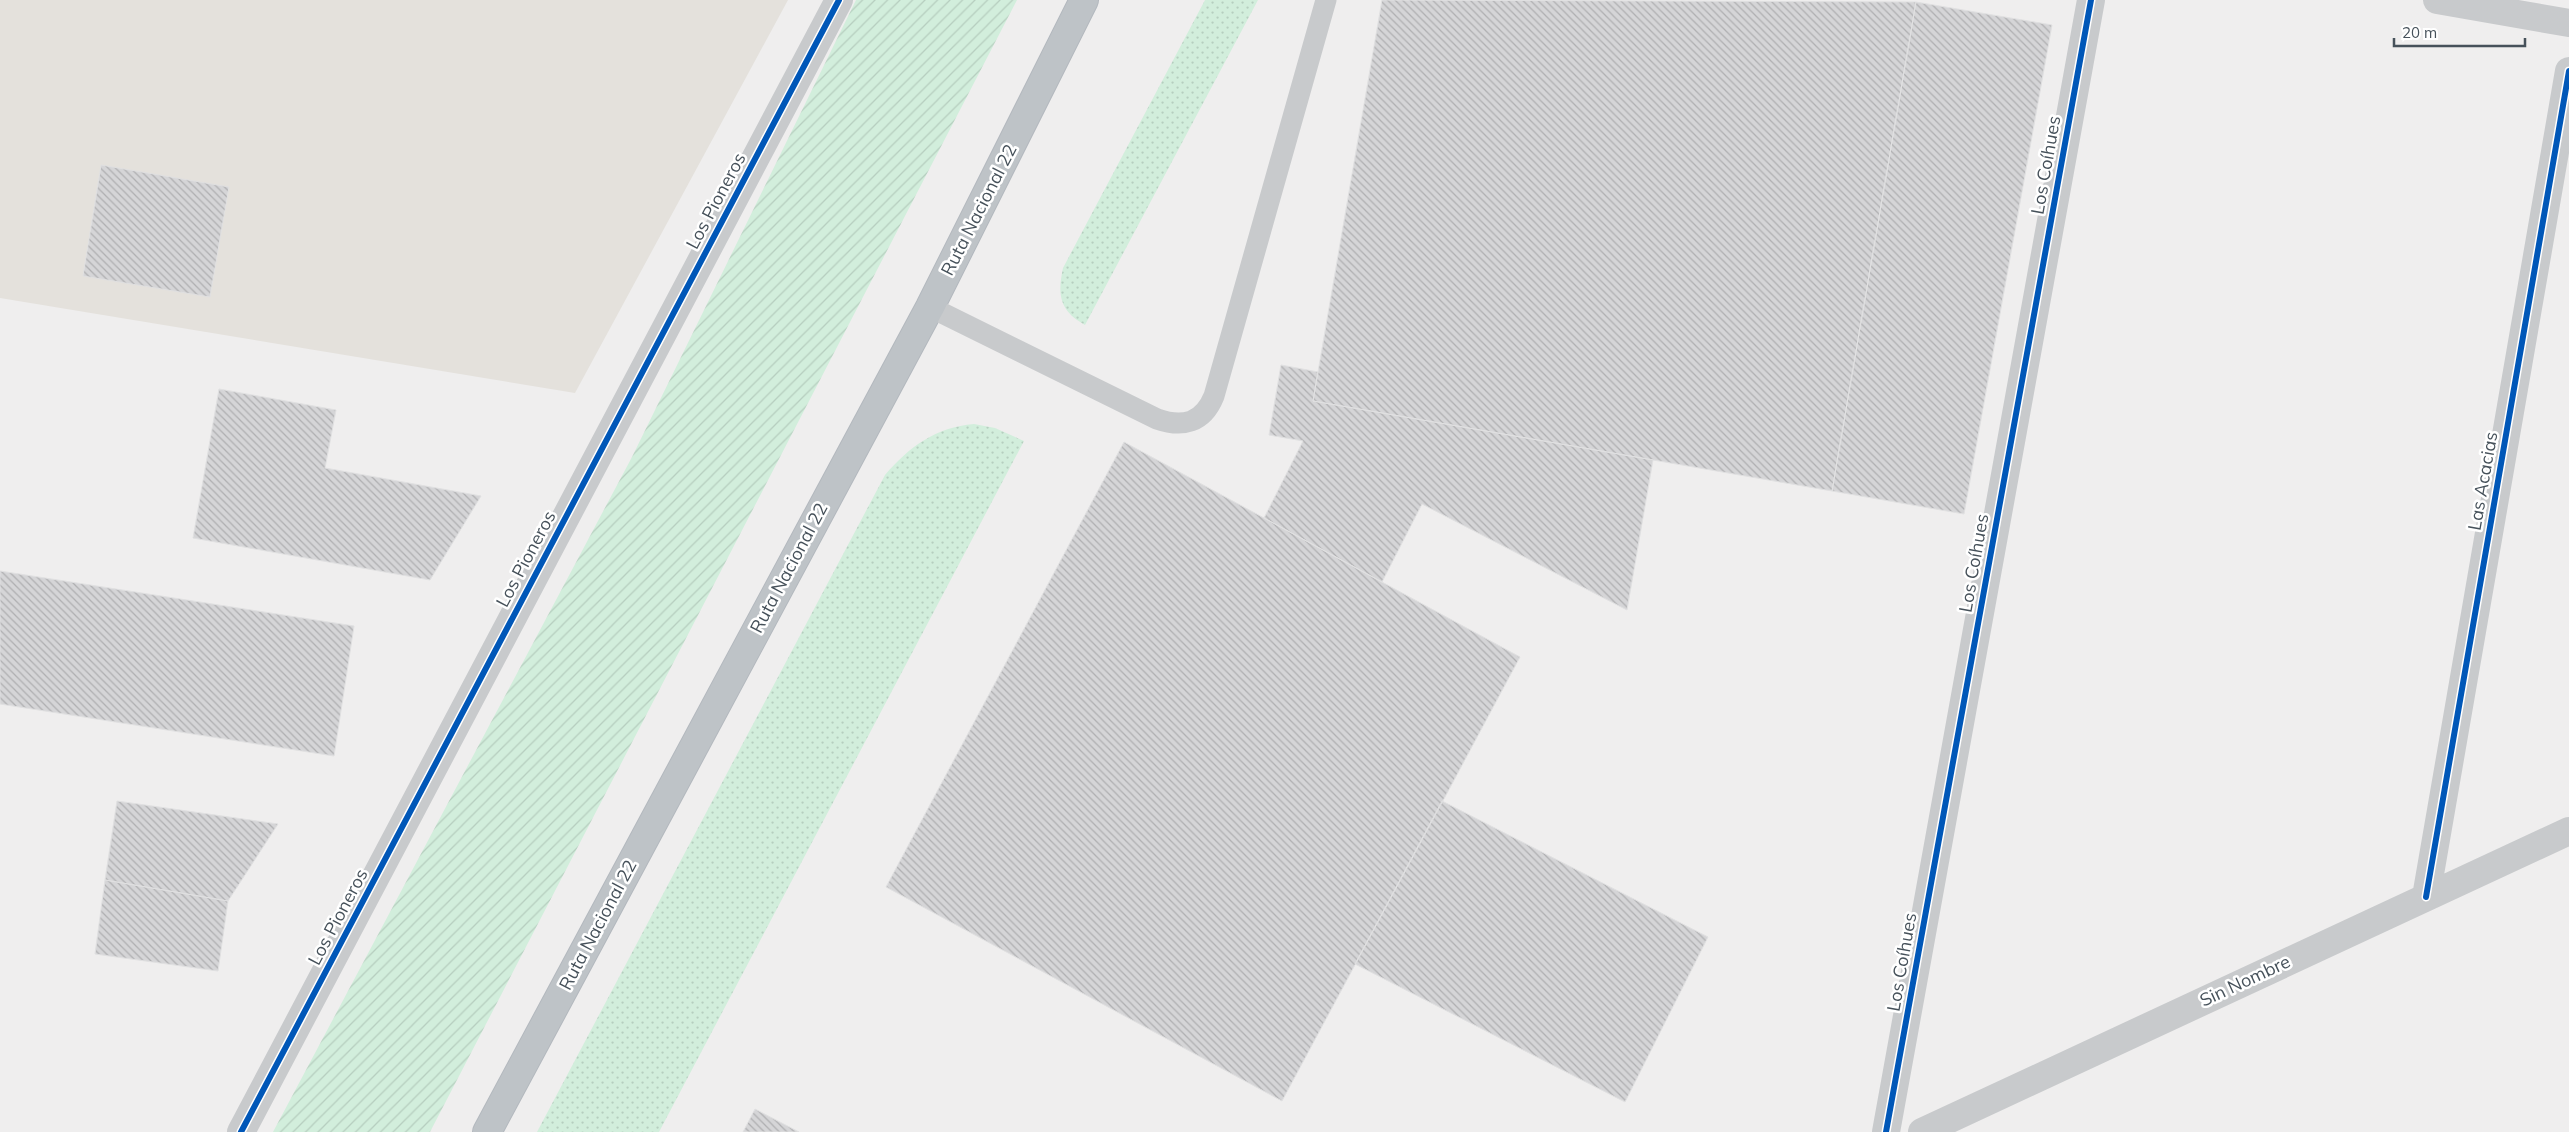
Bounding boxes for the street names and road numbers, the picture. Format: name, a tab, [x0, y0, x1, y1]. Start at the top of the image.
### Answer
street label: Los Coíhues	[2026, 114, 2065, 216]
street label: Ruta Nacional 22	[936, 140, 1022, 279]
street label: Los Pioneros	[681, 149, 751, 253]
street label: Las Acacias	[2463, 430, 2503, 532]
street label: Ruta Nacional 22	[745, 499, 833, 637]
street label: Los Pioneros	[491, 507, 561, 611]
street label: Los Coíhues	[1954, 512, 1993, 614]
street label: Ruta Nacional 22	[554, 856, 642, 994]
street label: Los Pioneros	[303, 865, 373, 969]
street label: Los Coíhues	[1882, 911, 1921, 1013]
street label: Sin Nombre	[2196, 950, 2294, 1012]

